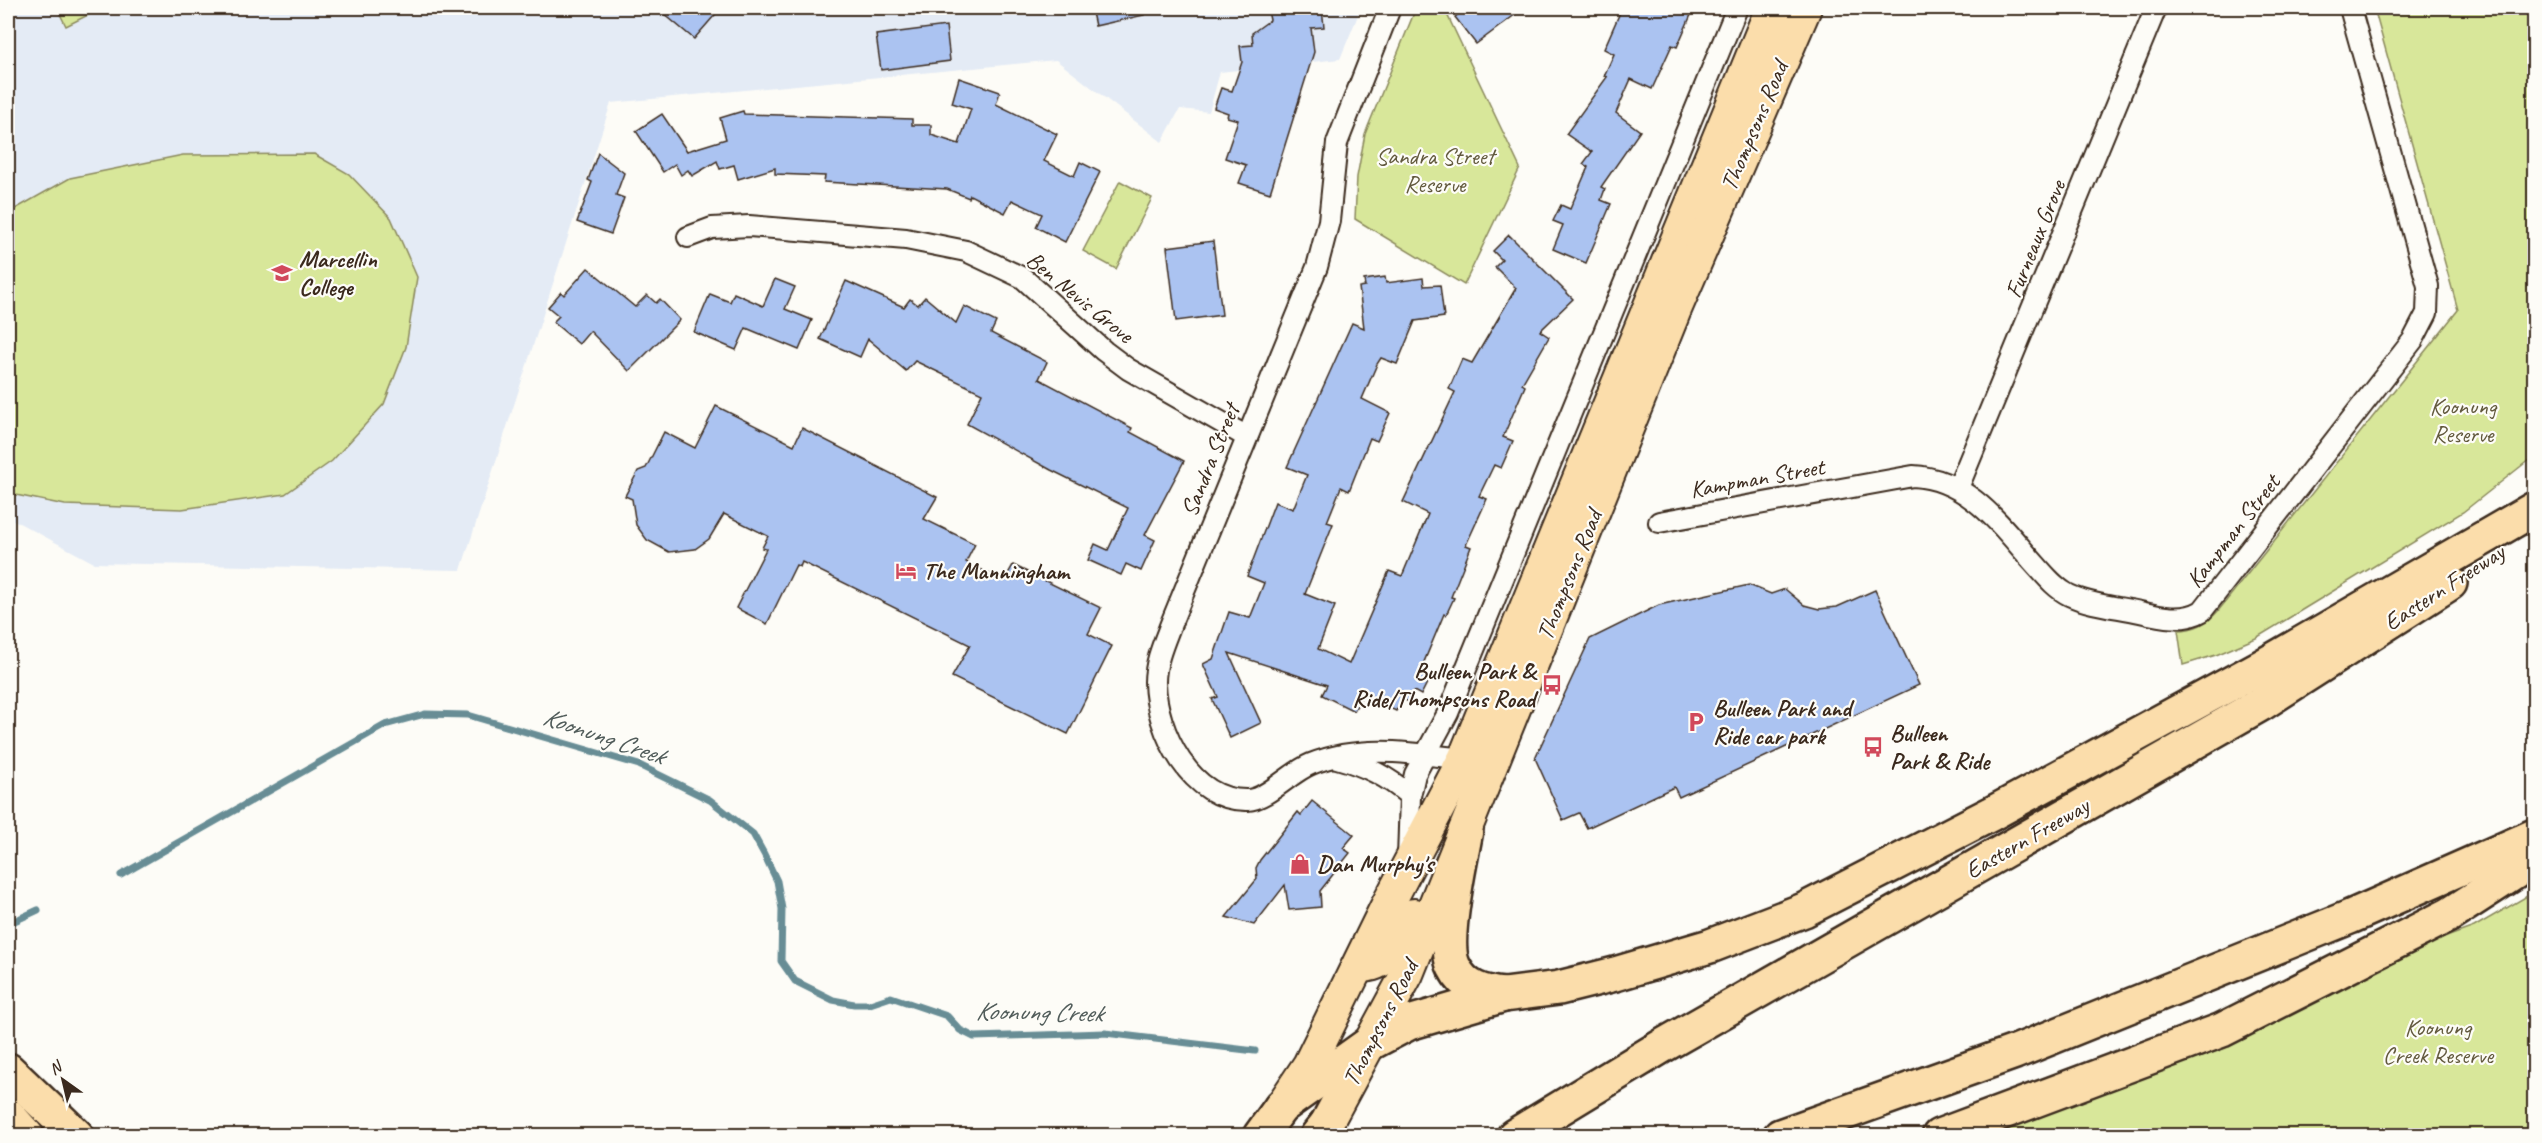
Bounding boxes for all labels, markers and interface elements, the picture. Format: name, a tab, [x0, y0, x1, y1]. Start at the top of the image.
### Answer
street label: Thompsons Road	[1713, 54, 1796, 195]
park label: Sandra Street Reserve	[1376, 141, 1497, 199]
street label: Furneaux Grove	[1998, 174, 2073, 302]
place label: Marcellin College	[299, 244, 378, 302]
street label: Ben Nevis Grove	[1020, 245, 1141, 351]
school or university icon: Marcellin College	[270, 261, 294, 285]
park label: Koonung Reserve	[2430, 391, 2498, 449]
street label: Sandra Street	[1174, 397, 1247, 521]
street label: Kampman Street	[1688, 451, 1828, 505]
street label: Kampman Street	[2179, 467, 2288, 594]
street label: Thompsons Road	[1529, 502, 1610, 644]
street label: Eastern Freeway	[2378, 536, 2511, 637]
place label: The Manningham	[923, 556, 1071, 586]
hotel icon: The Manningham	[894, 559, 918, 583]
place label: Bulleen Park & Ride/Thompsons Road	[1352, 656, 1539, 714]
bus stop icon: Bulleen Park & Ride/Thompsons Road	[1540, 673, 1564, 697]
place label: Bulleen Park and Ride car park	[1713, 693, 1855, 751]
water label: Koonung Creek	[539, 700, 673, 774]
parking icon: Bulleen Park and Ride car park	[1684, 710, 1708, 734]
place label: Bulleen Park & Ride	[1890, 718, 1991, 776]
bus stop icon: Bulleen Park & Ride	[1861, 735, 1885, 759]
street label: Eastern Freeway	[1960, 790, 2096, 885]
place label: Dan Murphy's	[1317, 849, 1436, 879]
shop icon: Dan Murphy's	[1288, 852, 1312, 876]
street label: Thompsons Road	[1335, 952, 1426, 1091]
water label: Koonung Creek	[975, 994, 1107, 1030]
park label: Koonung Creek Reserve	[2383, 1012, 2495, 1070]
north arrow	[33, 1050, 93, 1110]
text: N	[45, 1056, 67, 1079]

